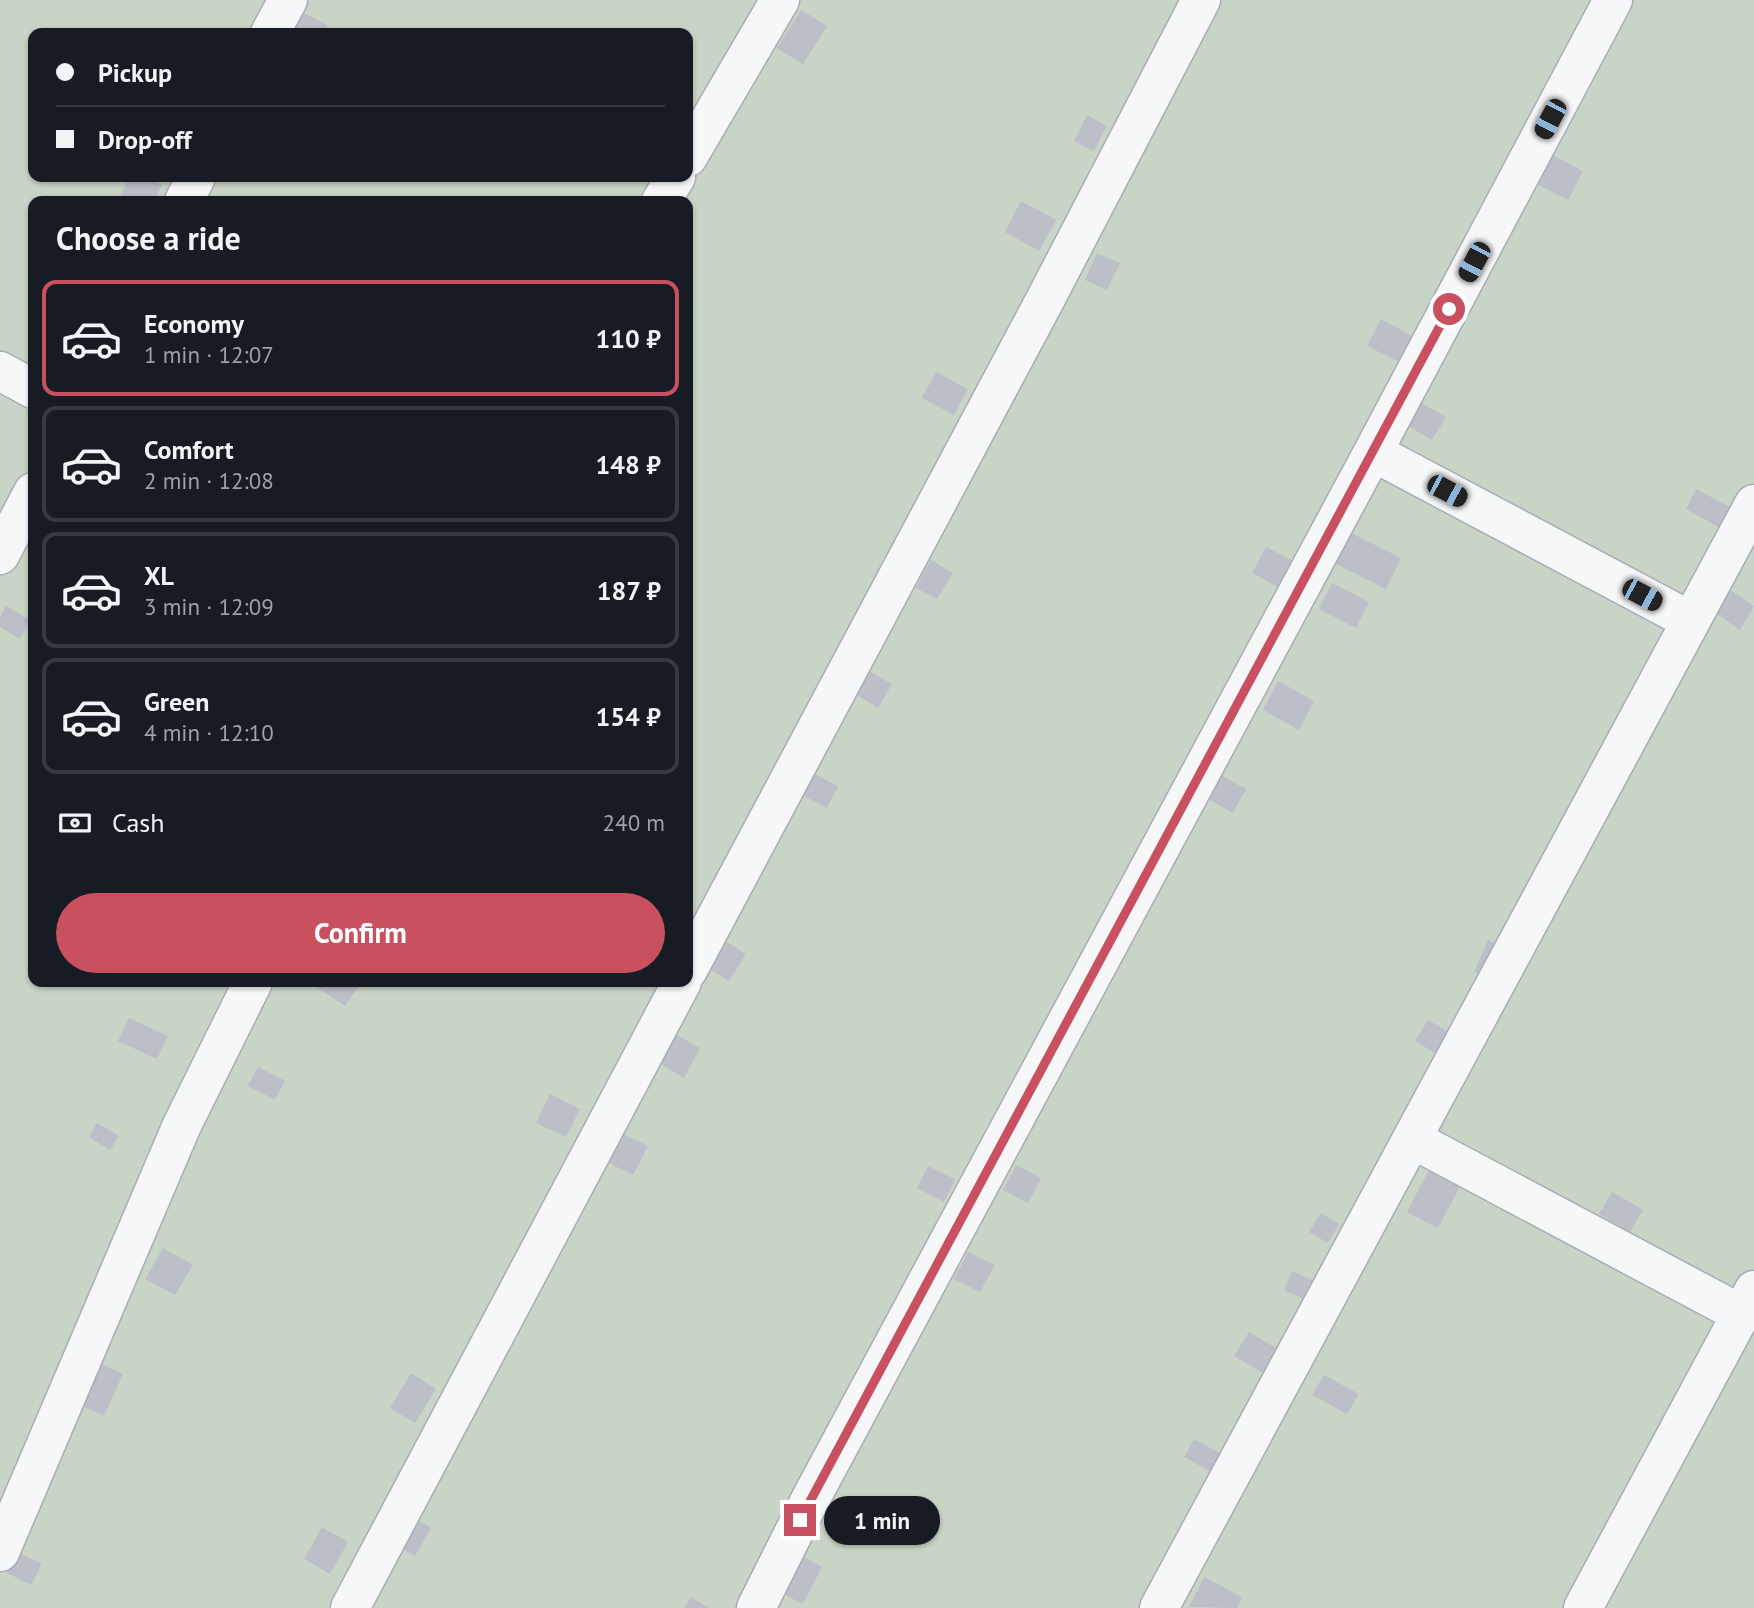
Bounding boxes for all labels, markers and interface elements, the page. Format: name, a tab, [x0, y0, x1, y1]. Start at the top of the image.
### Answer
text: Pickup	[98, 56, 172, 89]
car	[1531, 96, 1570, 142]
text: Drop-off	[98, 123, 192, 156]
text: Choose a ride	[56, 217, 241, 259]
car	[1455, 239, 1494, 285]
route start	[1433, 293, 1465, 325]
icon: car	[60, 307, 123, 370]
text: Economy	[144, 307, 244, 340]
text: 110 ₽	[595, 322, 661, 355]
text: 1 min · 12:07	[144, 340, 274, 369]
icon: car	[60, 433, 123, 496]
text: Comfort	[144, 433, 234, 466]
text: 148 ₽	[595, 448, 661, 481]
text: 2 min · 12:08	[144, 466, 274, 495]
car	[1424, 472, 1471, 510]
icon: car	[60, 559, 123, 622]
text: XL	[144, 559, 174, 592]
text: 187 ₽	[597, 574, 661, 607]
car	[1619, 576, 1666, 614]
text: 3 min · 12:09	[144, 592, 274, 621]
icon: car	[60, 685, 123, 748]
text: Green	[144, 685, 209, 718]
text: 154 ₽	[595, 700, 661, 733]
text: 4 min · 12:10	[144, 718, 274, 747]
icon: cash	[56, 804, 94, 842]
text: Cash	[112, 806, 164, 839]
text: 240 m	[603, 808, 665, 837]
button: Confirm	[56, 893, 665, 973]
callout: 1 min	[824, 1496, 940, 1544]
route end	[784, 1504, 816, 1536]
text: 1 min	[854, 1506, 910, 1535]

